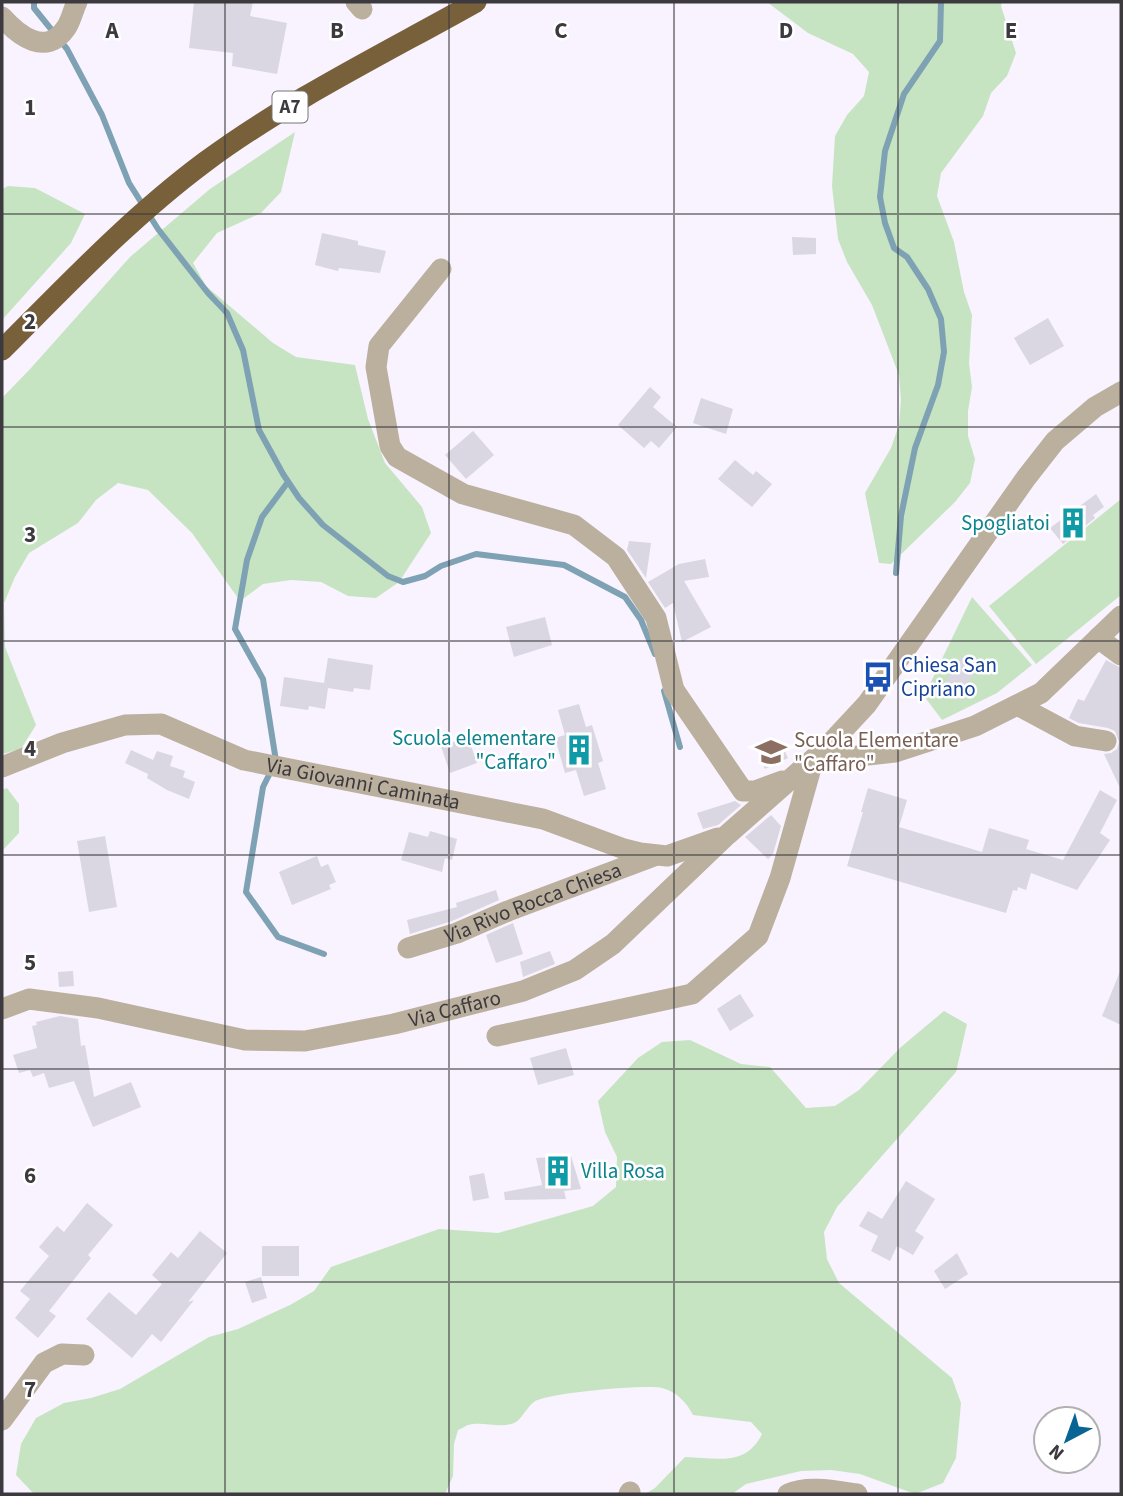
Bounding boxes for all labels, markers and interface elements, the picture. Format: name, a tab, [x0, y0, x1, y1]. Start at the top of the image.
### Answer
text: A	[104, 14, 119, 47]
text: B	[330, 14, 344, 47]
text: C	[554, 14, 568, 47]
text: D	[779, 14, 793, 47]
text: E	[1005, 14, 1017, 47]
text: 1	[24, 91, 36, 124]
road number: A7	[272, 92, 308, 122]
text: 2	[24, 305, 36, 338]
building icon: Spogliatoi	[1056, 506, 1090, 540]
place label: Spogliatoi	[961, 508, 1050, 538]
text: 3	[24, 518, 36, 551]
place label: Chiesa San Cipriano	[901, 650, 997, 704]
bus stop icon: Chiesa San Cipriano	[861, 660, 895, 694]
place label: Scuola elementare "Caffaro"	[392, 723, 556, 777]
place label: Scuola Elementare "Caffaro"	[794, 725, 959, 779]
text: 4	[24, 732, 36, 765]
building icon: Scuola elementare "Caffaro"	[562, 733, 596, 767]
school or university icon: Scuola Elementare "Caffaro"	[754, 735, 788, 769]
street label: Via Giovanni Caminata	[264, 750, 463, 817]
street label: Via Rivo Rocca Chiesa	[441, 855, 626, 951]
text: 5	[24, 946, 36, 979]
street label: Via Caffaro	[405, 982, 504, 1035]
building icon: Villa Rosa	[541, 1154, 575, 1188]
place label: Villa Rosa	[581, 1156, 665, 1186]
text: 6	[24, 1159, 36, 1192]
text: 7	[24, 1373, 36, 1406]
north arrow	[1032, 1405, 1102, 1475]
text: N	[1043, 1437, 1070, 1466]

